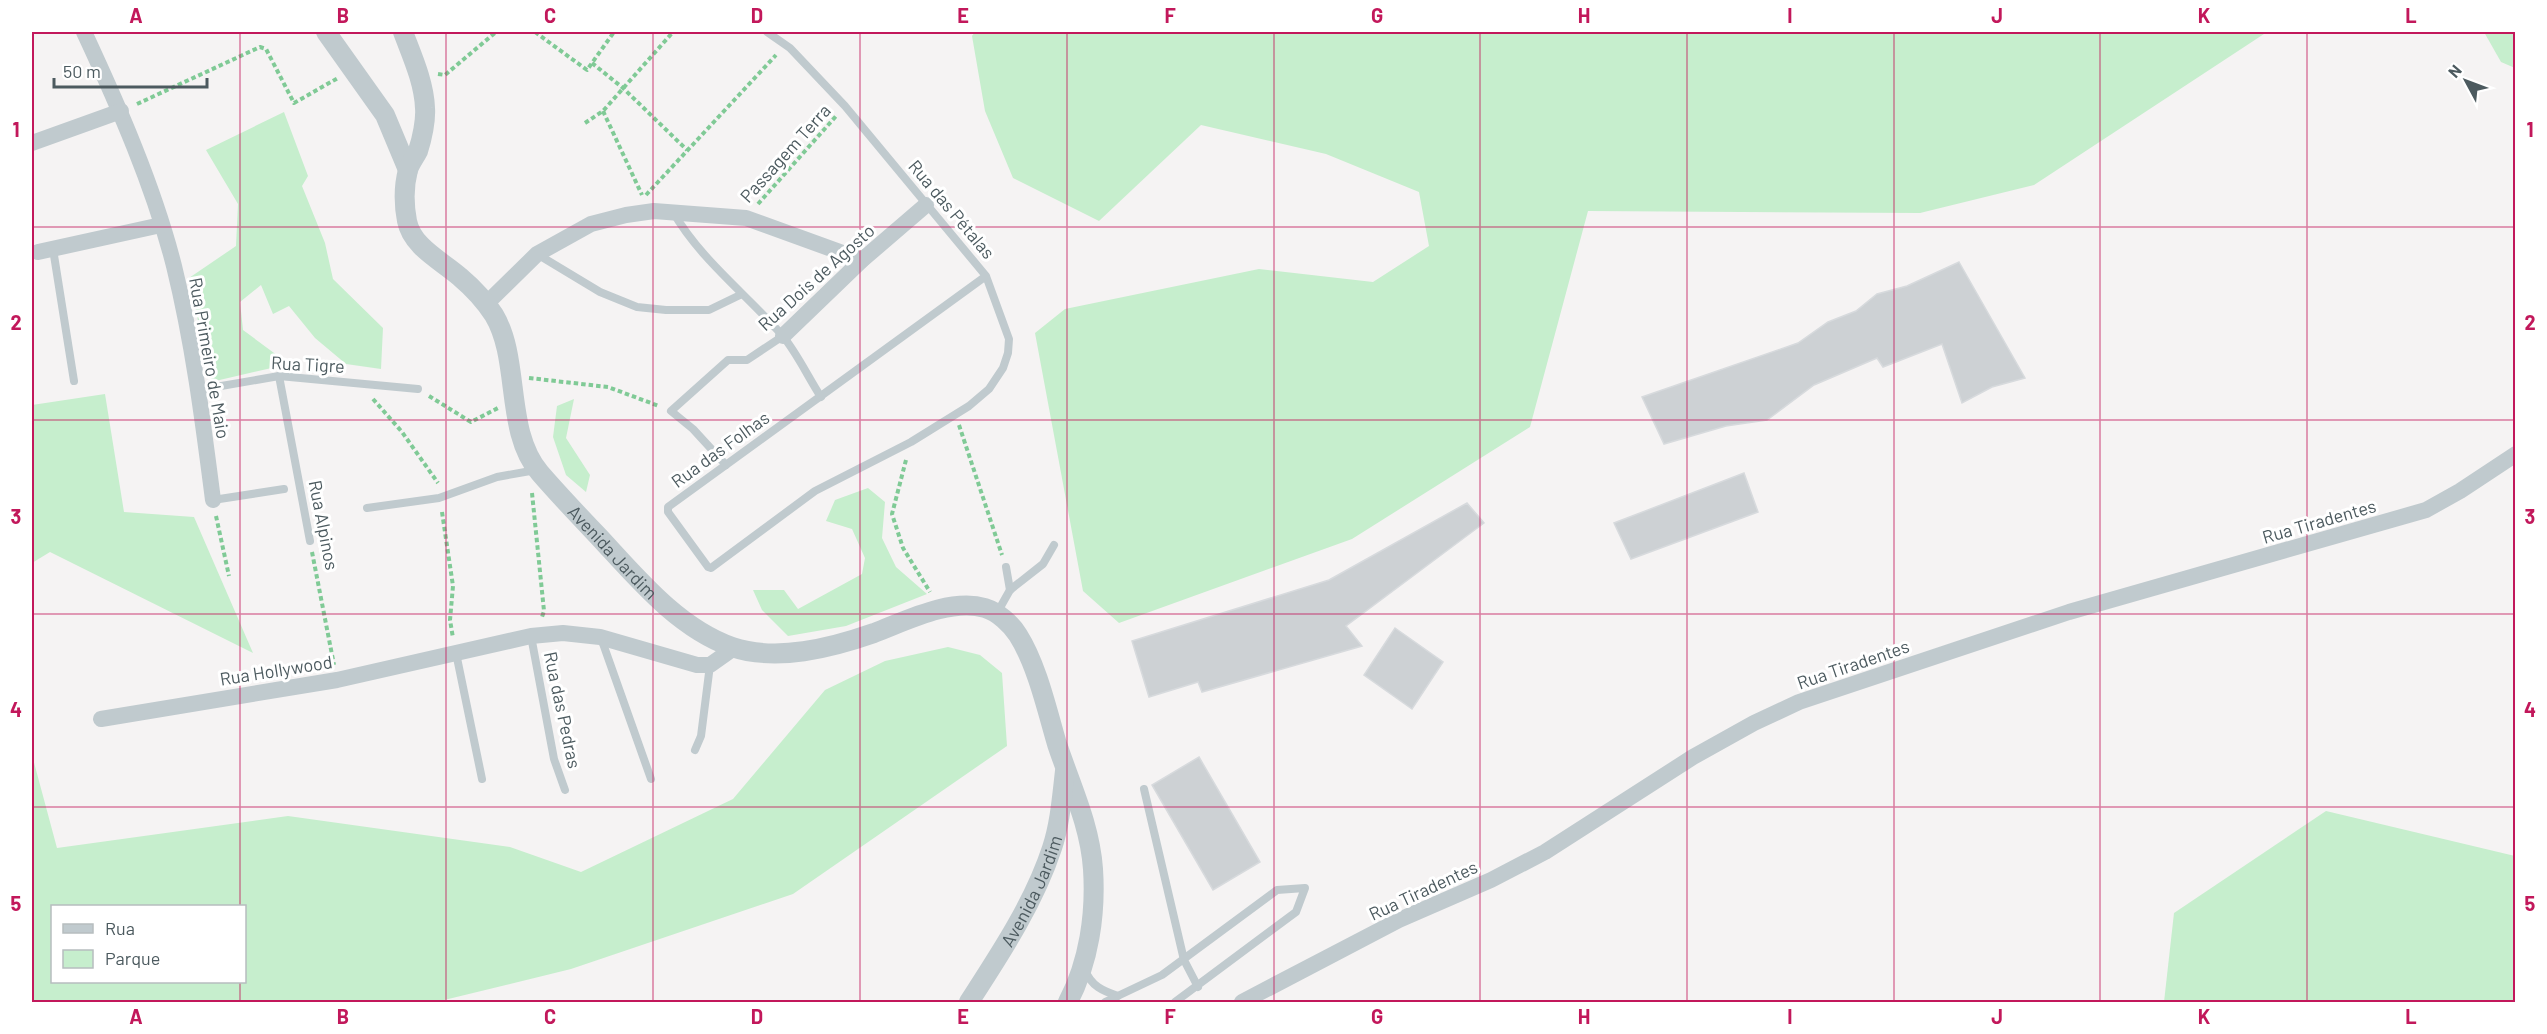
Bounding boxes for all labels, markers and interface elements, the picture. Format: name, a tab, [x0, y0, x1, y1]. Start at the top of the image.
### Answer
text: A	[129, 3, 143, 27]
text: B	[337, 3, 349, 27]
text: C	[544, 3, 556, 27]
text: D	[751, 3, 763, 27]
text: E	[957, 3, 969, 27]
text: F	[1164, 3, 1176, 27]
text: G	[1371, 3, 1383, 27]
text: H	[1578, 3, 1590, 27]
text: I	[1787, 3, 1793, 27]
text: J	[1991, 3, 2003, 27]
text: K	[2198, 3, 2211, 27]
text: L	[2405, 3, 2417, 27]
scale bar	[54, 51, 207, 89]
north arrow	[2436, 51, 2496, 111]
text: 50 m	[63, 60, 101, 82]
text: N	[2444, 61, 2465, 81]
street label: Passagem Terra	[735, 99, 835, 207]
text: 1	[12, 117, 20, 141]
text: 1	[2526, 117, 2534, 141]
street label: Rua das Pétalas	[904, 155, 1000, 263]
street label: Rua Dois de Agosto	[753, 219, 879, 335]
street label: Rua Primeiro de Maio	[185, 276, 235, 440]
text: 2	[10, 310, 22, 334]
text: 2	[2524, 310, 2536, 334]
street label: Rua Tigre	[271, 351, 345, 377]
street label: Rua das Folhas	[667, 406, 773, 492]
street label: Rua Alpinos	[305, 478, 343, 572]
street label: Rua Tiradentes	[2260, 494, 2378, 548]
street label: Avenida Jardim	[564, 500, 662, 603]
text: 3	[11, 504, 21, 528]
text: 3	[2525, 504, 2535, 528]
street label: Rua Tiradentes	[1794, 635, 1912, 693]
street label: Rua Hollywood	[218, 650, 334, 690]
street label: Rua das Pedras	[540, 650, 586, 770]
text: 4	[10, 697, 22, 721]
text: 4	[2524, 697, 2536, 721]
street label: Avenida Jardim	[996, 833, 1066, 950]
street label: Rua Tiradentes	[1365, 855, 1481, 925]
text: 5	[11, 891, 22, 915]
text: 5	[2525, 891, 2536, 915]
legend	[51, 905, 246, 983]
text: Rua	[105, 917, 135, 939]
text: Parque	[105, 947, 160, 969]
text: A	[129, 1004, 143, 1028]
text: B	[337, 1004, 349, 1028]
text: C	[544, 1004, 556, 1028]
text: D	[751, 1004, 763, 1028]
text: E	[957, 1004, 969, 1028]
text: F	[1164, 1004, 1176, 1028]
text: G	[1371, 1004, 1383, 1028]
text: H	[1578, 1004, 1590, 1028]
text: I	[1787, 1004, 1793, 1028]
text: J	[1991, 1004, 2003, 1028]
text: K	[2198, 1004, 2211, 1028]
text: L	[2405, 1004, 2417, 1028]

